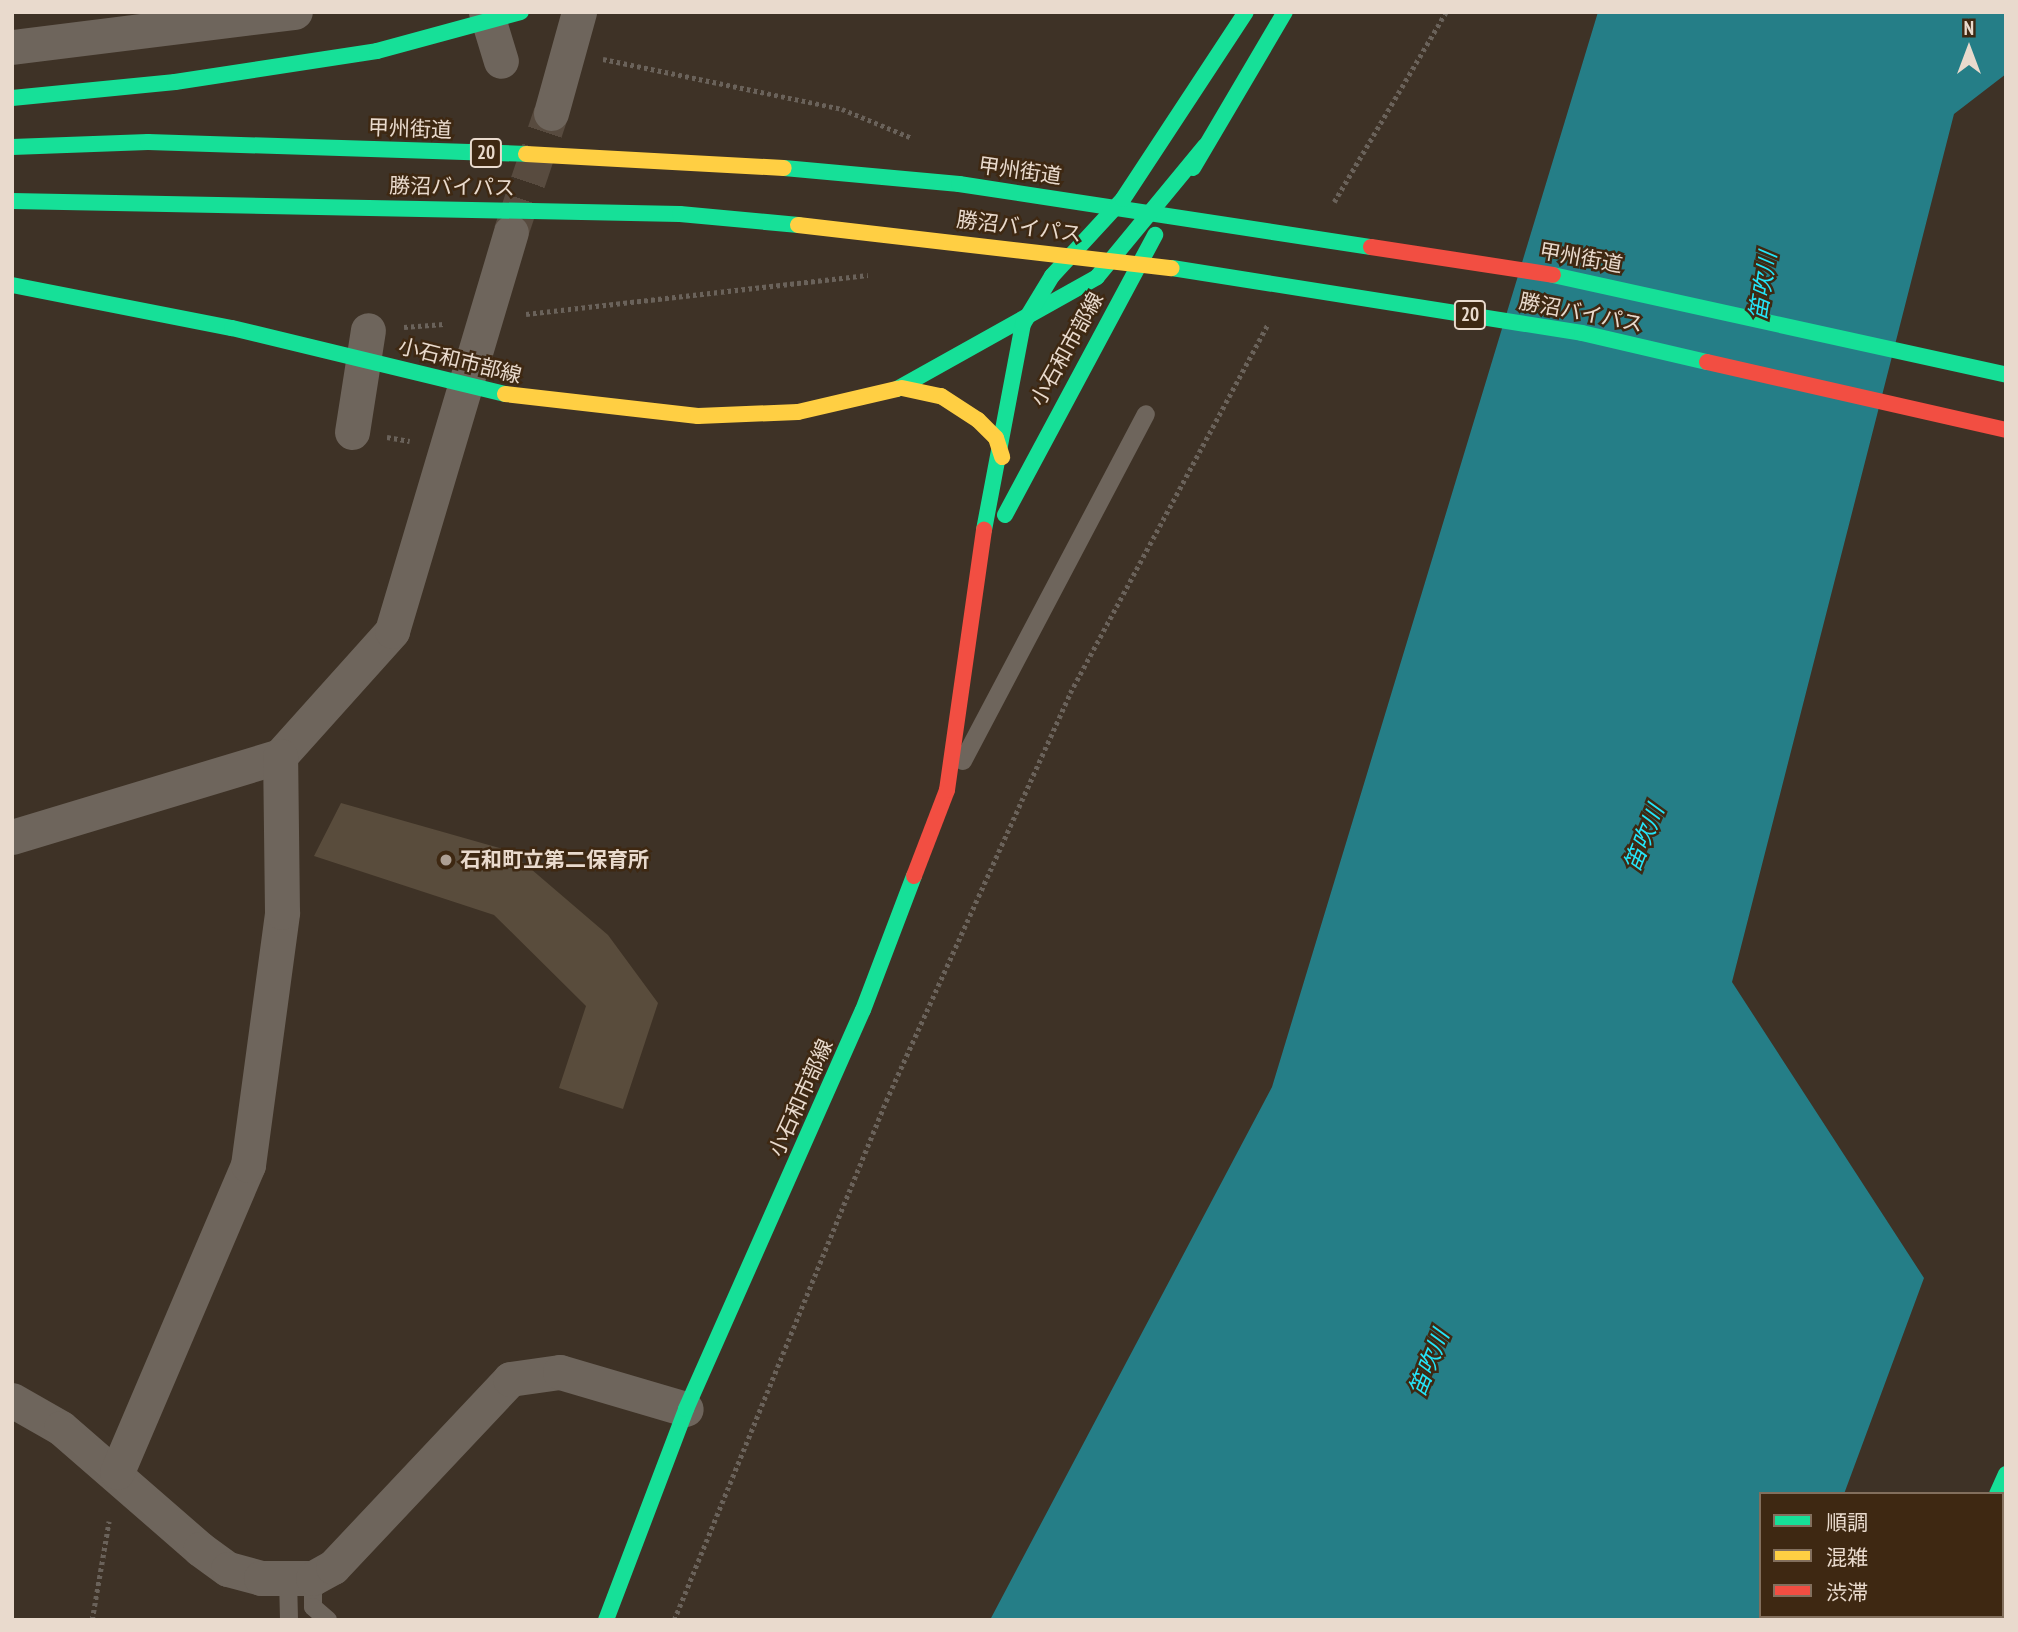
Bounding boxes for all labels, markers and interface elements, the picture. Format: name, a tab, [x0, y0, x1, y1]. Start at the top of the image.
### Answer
north arrow	[1934, 14, 2004, 84]
text: N	[1964, 16, 1974, 40]
street label: 甲州街道	[368, 115, 452, 143]
road number: 20	[468, 138, 504, 168]
street label: 甲州街道	[977, 153, 1063, 189]
street label: 勝沼バイパス	[389, 173, 515, 201]
street label: 勝沼バイパス	[955, 207, 1083, 247]
street label: 甲州街道	[1537, 238, 1625, 278]
water label: 笛吹川	[1744, 250, 1782, 322]
street label: 小石和市部線	[1025, 288, 1109, 410]
street label: 勝沼バイパス	[1517, 289, 1645, 337]
road number: 20	[1452, 300, 1488, 330]
street label: 小石和市部線	[396, 334, 524, 388]
water label: 笛吹川	[1618, 801, 1670, 875]
place label: 石和町立第二保育所	[460, 847, 649, 873]
marker: 石和町立第二保育所	[438, 852, 454, 868]
street label: 小石和市部線	[764, 1035, 838, 1161]
water label: 笛吹川	[1403, 1326, 1455, 1400]
legend	[1759, 1492, 2004, 1618]
text: 順調	[1826, 1509, 1868, 1536]
text: 混雑	[1826, 1544, 1868, 1571]
text: 渋滞	[1826, 1579, 1868, 1606]

